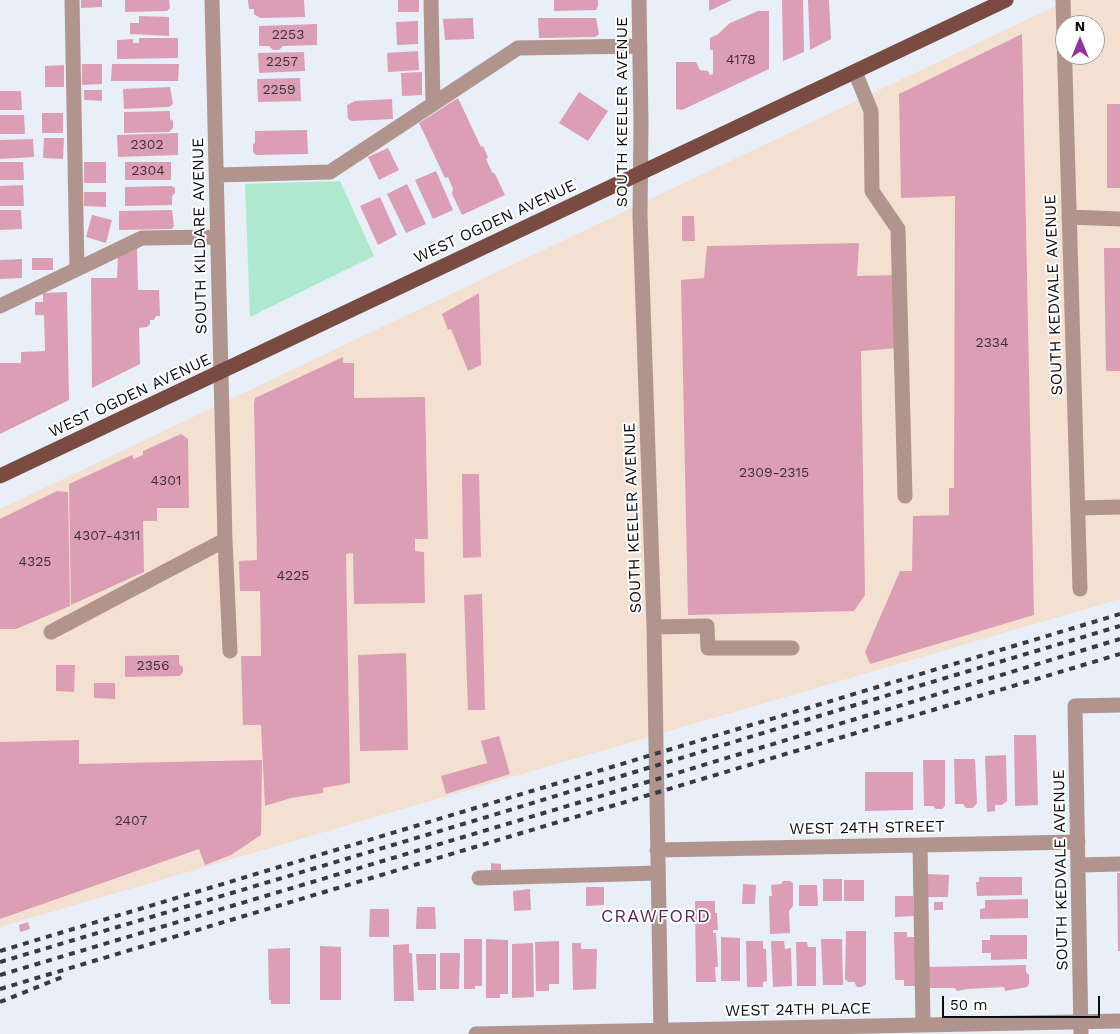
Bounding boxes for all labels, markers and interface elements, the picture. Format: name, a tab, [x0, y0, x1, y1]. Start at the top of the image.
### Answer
north arrow	[1055, 15, 1105, 65]
street label: SOUTH KEELER AVENUE	[612, 17, 632, 207]
text: N	[1075, 18, 1085, 34]
house number: 2253	[272, 27, 304, 43]
house number: 4178	[726, 52, 756, 68]
house number: 2257	[266, 54, 298, 70]
house number: 2259	[262, 82, 296, 98]
house number: 2302	[130, 137, 164, 153]
street label: SOUTH KILDARE AVENUE	[189, 137, 211, 335]
house number: 2304	[131, 163, 165, 179]
street label: WEST OGDEN AVENUE	[411, 176, 579, 268]
street label: SOUTH KEDVALE AVENUE	[1041, 194, 1067, 396]
house number: 2334	[975, 335, 1009, 351]
street label: WEST OGDEN AVENUE	[46, 350, 214, 442]
street label: SOUTH KEELER AVENUE	[620, 422, 646, 614]
house number: 2309-2315	[739, 465, 809, 481]
house number: 4301	[151, 473, 181, 489]
house number: 4307-4311	[73, 528, 141, 544]
house number: 4325	[18, 554, 52, 570]
house number: 4225	[276, 568, 310, 584]
house number: 2356	[137, 658, 169, 674]
street label: SOUTH KEDVALE AVENUE	[1050, 769, 1072, 971]
house number: 2407	[115, 813, 147, 829]
street label: WEST 24TH STREET	[789, 817, 945, 839]
district label: CRAWFORD	[600, 906, 712, 928]
scale bar	[945, 986, 1102, 1018]
text: 50 m	[950, 996, 987, 1014]
street label: WEST 24TH PLACE	[725, 999, 871, 1021]

